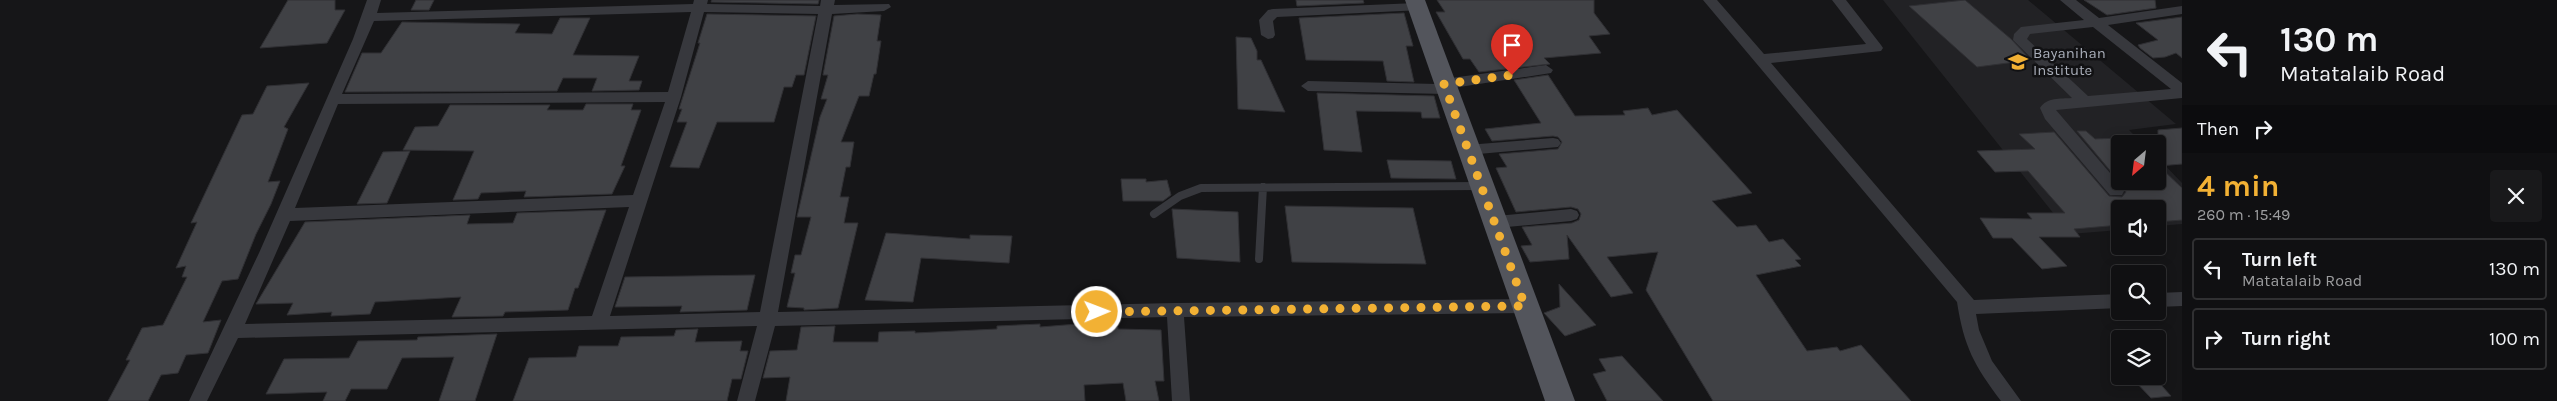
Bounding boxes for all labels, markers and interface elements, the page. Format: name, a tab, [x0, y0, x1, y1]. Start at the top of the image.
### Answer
text: 130 m	[2280, 19, 2378, 60]
icon: left	[2197, 20, 2262, 85]
pin	[1491, 24, 1533, 75]
icon: arrive	[1498, 31, 1526, 59]
place label: Bayanihan Institute	[2033, 44, 2106, 79]
school or university icon: Bayanihan Institute	[2007, 51, 2029, 73]
text: Matatalaib Road	[2280, 61, 2445, 87]
icon: right	[2249, 115, 2277, 143]
text: Then	[2197, 118, 2239, 140]
north arrow	[2111, 135, 2166, 190]
map controls	[2111, 135, 2166, 385]
text: 4 min	[2197, 168, 2279, 204]
button: close	[2490, 170, 2542, 222]
button: sound	[2111, 200, 2166, 255]
text: 260 m · 15:49	[2197, 205, 2290, 224]
text: Turn left	[2242, 249, 2317, 271]
icon: left	[2199, 255, 2227, 283]
text: 130 m	[2489, 258, 2540, 280]
button: search	[2111, 265, 2166, 320]
text: Matatalaib Road	[2242, 271, 2362, 290]
position arrow	[1070, 285, 1122, 337]
icon: right	[2199, 325, 2227, 353]
text: Turn right	[2242, 328, 2331, 350]
text: 100 m	[2489, 328, 2540, 350]
button: layers	[2111, 330, 2166, 385]

